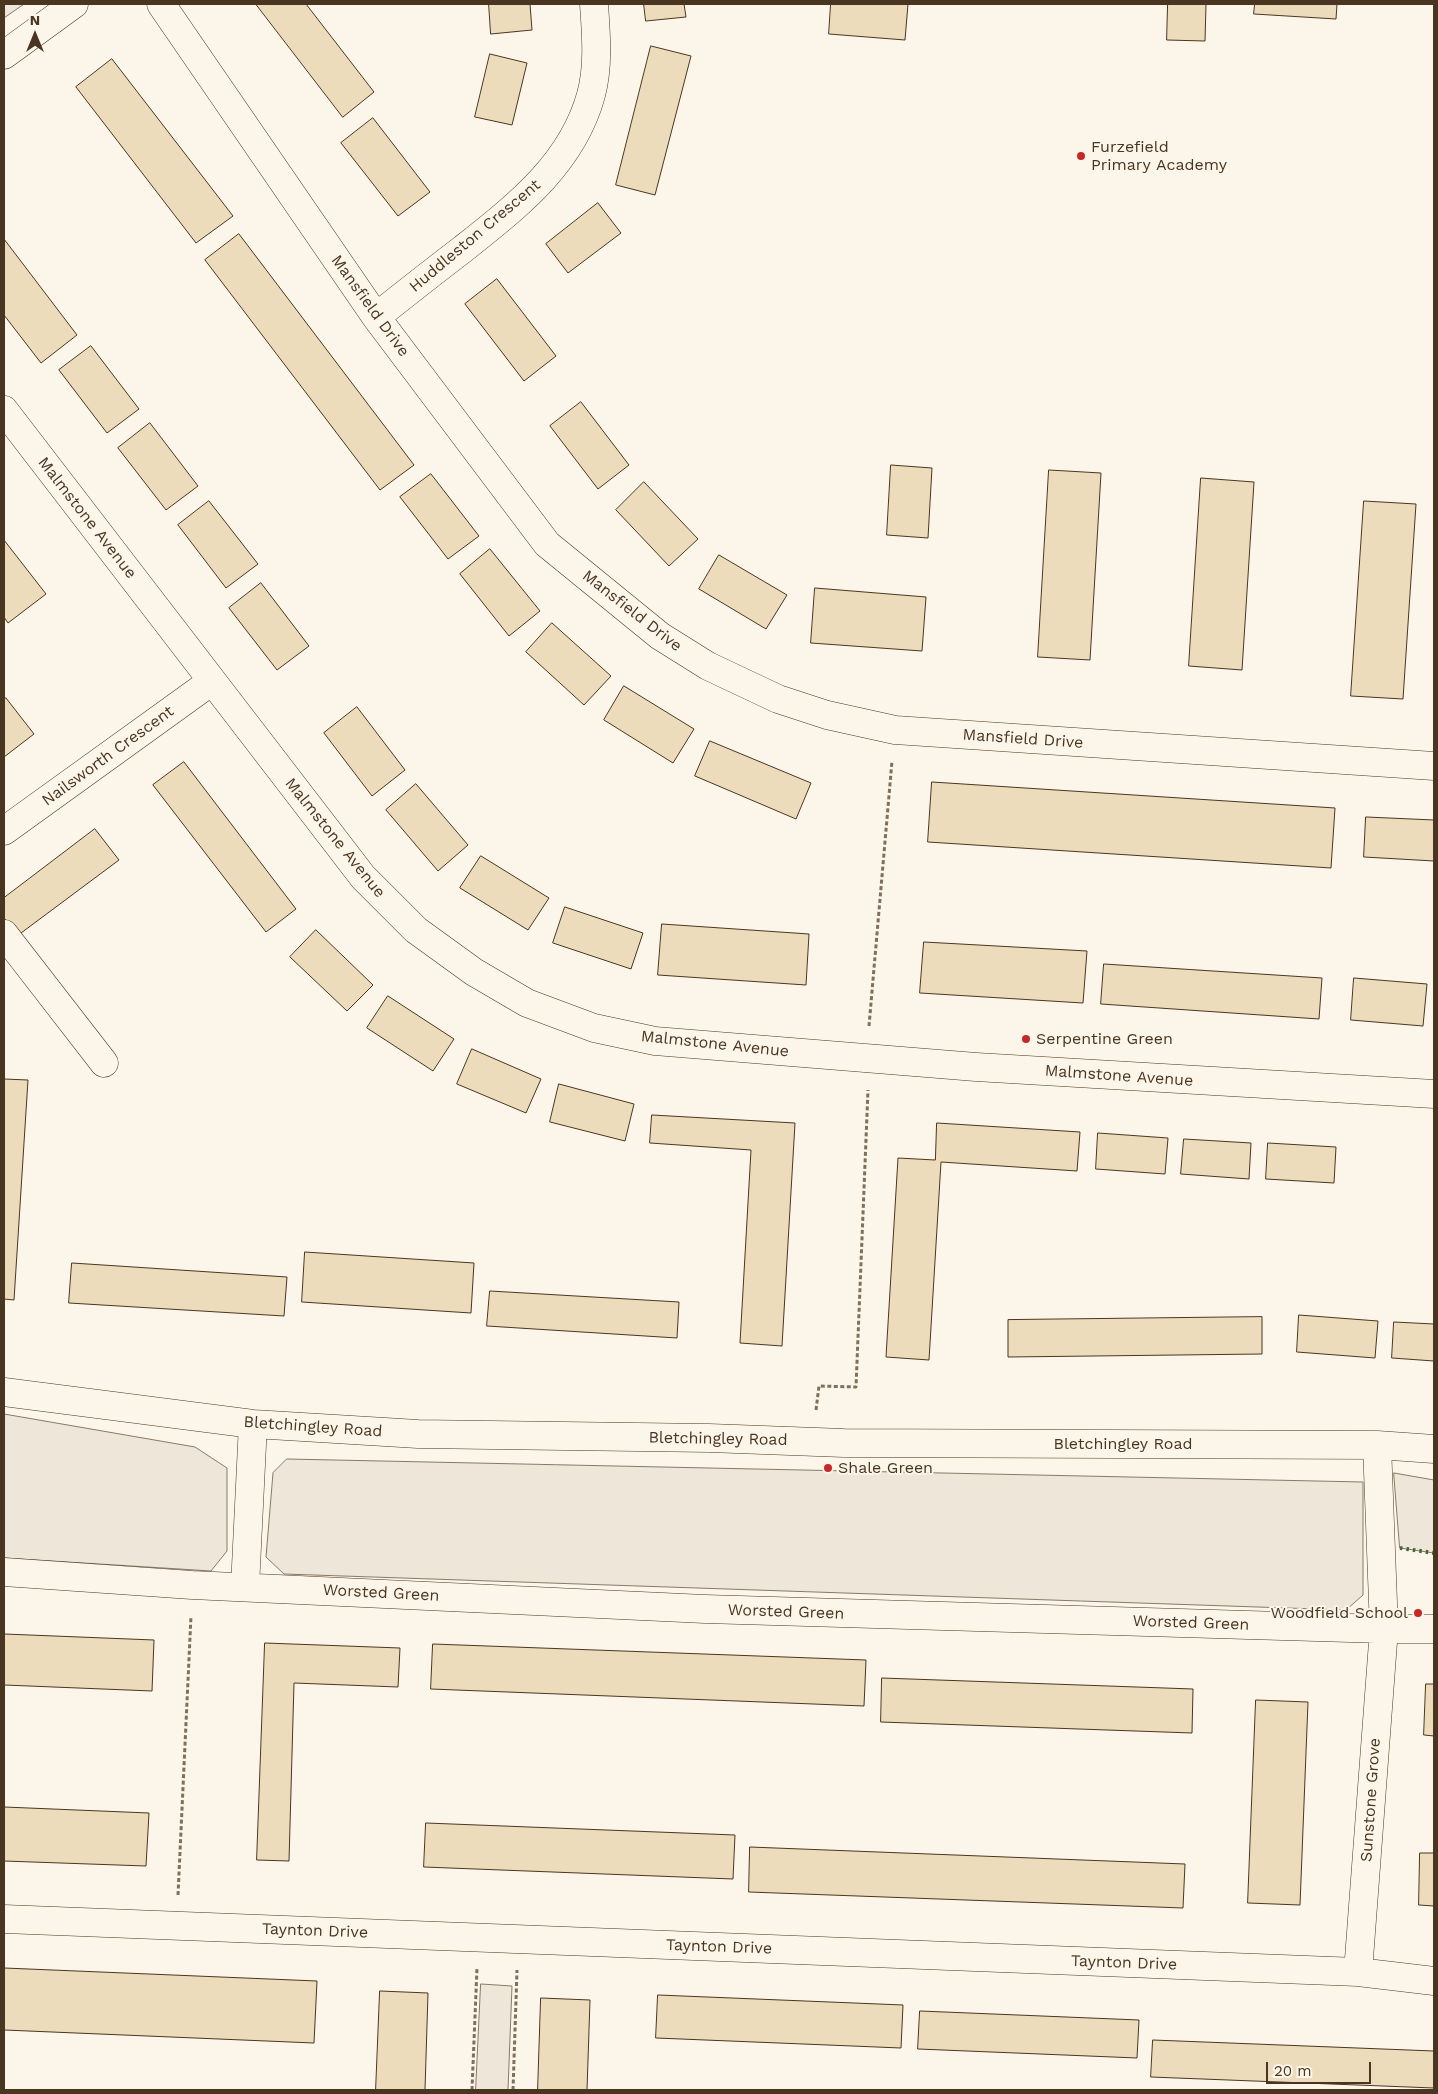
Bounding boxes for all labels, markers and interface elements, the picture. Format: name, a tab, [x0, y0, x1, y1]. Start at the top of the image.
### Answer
north arrow	[10, 10, 60, 60]
text: N	[30, 12, 40, 28]
place label: Furzefield Primary Academy	[1091, 137, 1227, 175]
marker: Furzefield Primary Academy	[1075, 150, 1087, 162]
street label: Huddleston Crescent	[405, 175, 545, 297]
street label: Mansfield Drive	[327, 251, 413, 361]
street label: Malmstone Avenue	[34, 454, 140, 582]
street label: Mansfield Drive	[578, 566, 686, 656]
street label: Nailsworth Crescent	[38, 702, 178, 810]
street label: Mansfield Drive	[962, 725, 1084, 753]
street label: Malmstone Avenue	[281, 774, 389, 902]
street label: Malmstone Avenue	[640, 1027, 790, 1061]
place label: Serpentine Green	[1036, 1029, 1173, 1049]
marker: Serpentine Green	[1020, 1033, 1032, 1045]
street label: Malmstone Avenue	[1044, 1061, 1194, 1091]
street label: Bletchingley Road	[243, 1413, 383, 1441]
street label: Bletchingley Road	[648, 1428, 788, 1450]
street label: Bletchingley Road	[1053, 1434, 1193, 1454]
place label: Shale Green	[838, 1458, 933, 1478]
marker: Shale Green	[822, 1462, 834, 1474]
street label: Worsted Green	[322, 1580, 440, 1606]
street label: Worsted Green	[727, 1600, 845, 1624]
place label: Woodfield School	[1271, 1603, 1408, 1623]
marker: Woodfield School	[1412, 1607, 1424, 1619]
street label: Worsted Green	[1132, 1611, 1250, 1635]
street label: Sunstone Grove	[1357, 1737, 1385, 1863]
street label: Taynton Drive	[262, 1920, 368, 1942]
street label: Taynton Drive	[666, 1936, 772, 1958]
street label: Taynton Drive	[1071, 1952, 1177, 1974]
scale bar	[1268, 2052, 1373, 2084]
text: 20 m	[1274, 2062, 1312, 2080]

